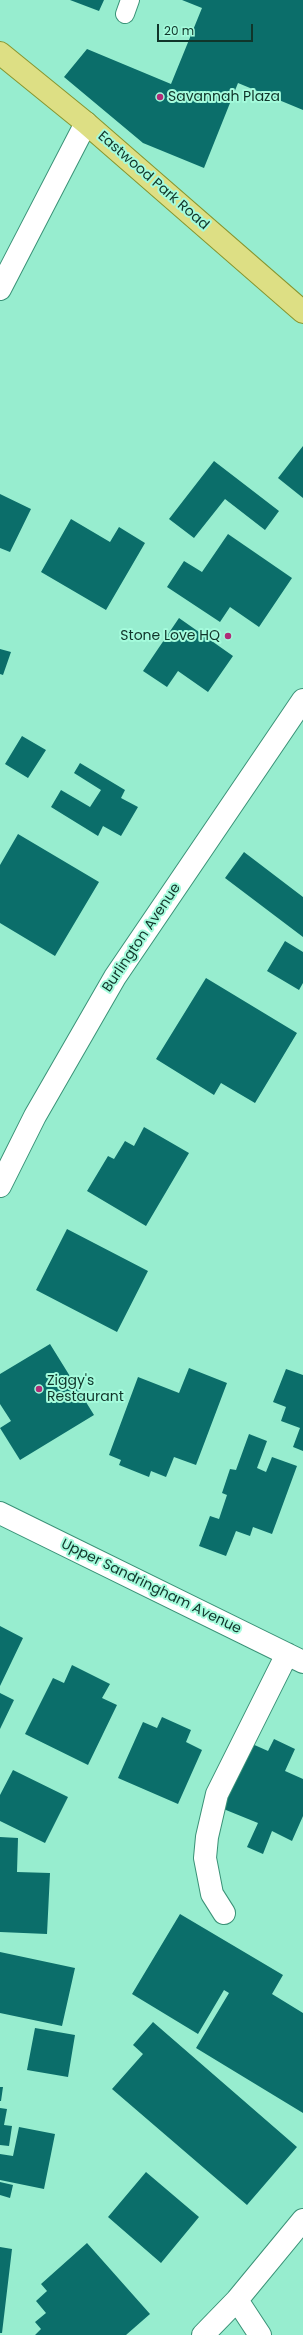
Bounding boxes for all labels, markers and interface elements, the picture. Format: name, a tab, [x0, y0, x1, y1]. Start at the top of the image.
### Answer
scale bar	[159, 16, 255, 42]
text: 20 m	[164, 22, 194, 39]
place label: Savannah Plaza	[168, 89, 280, 105]
marker: Savannah Plaza	[155, 92, 165, 102]
street label: Eastwood Park Road	[94, 128, 212, 234]
place label: Stone Love HQ	[120, 628, 220, 644]
marker: Stone Love HQ	[223, 631, 233, 641]
street label: Burlington Avenue	[99, 880, 185, 996]
place label: Ziggy's Restaurant	[47, 1373, 124, 1406]
marker: Ziggy's Restaurant	[34, 1384, 44, 1394]
street label: Upper Sandringham Avenue	[58, 1536, 244, 1638]

